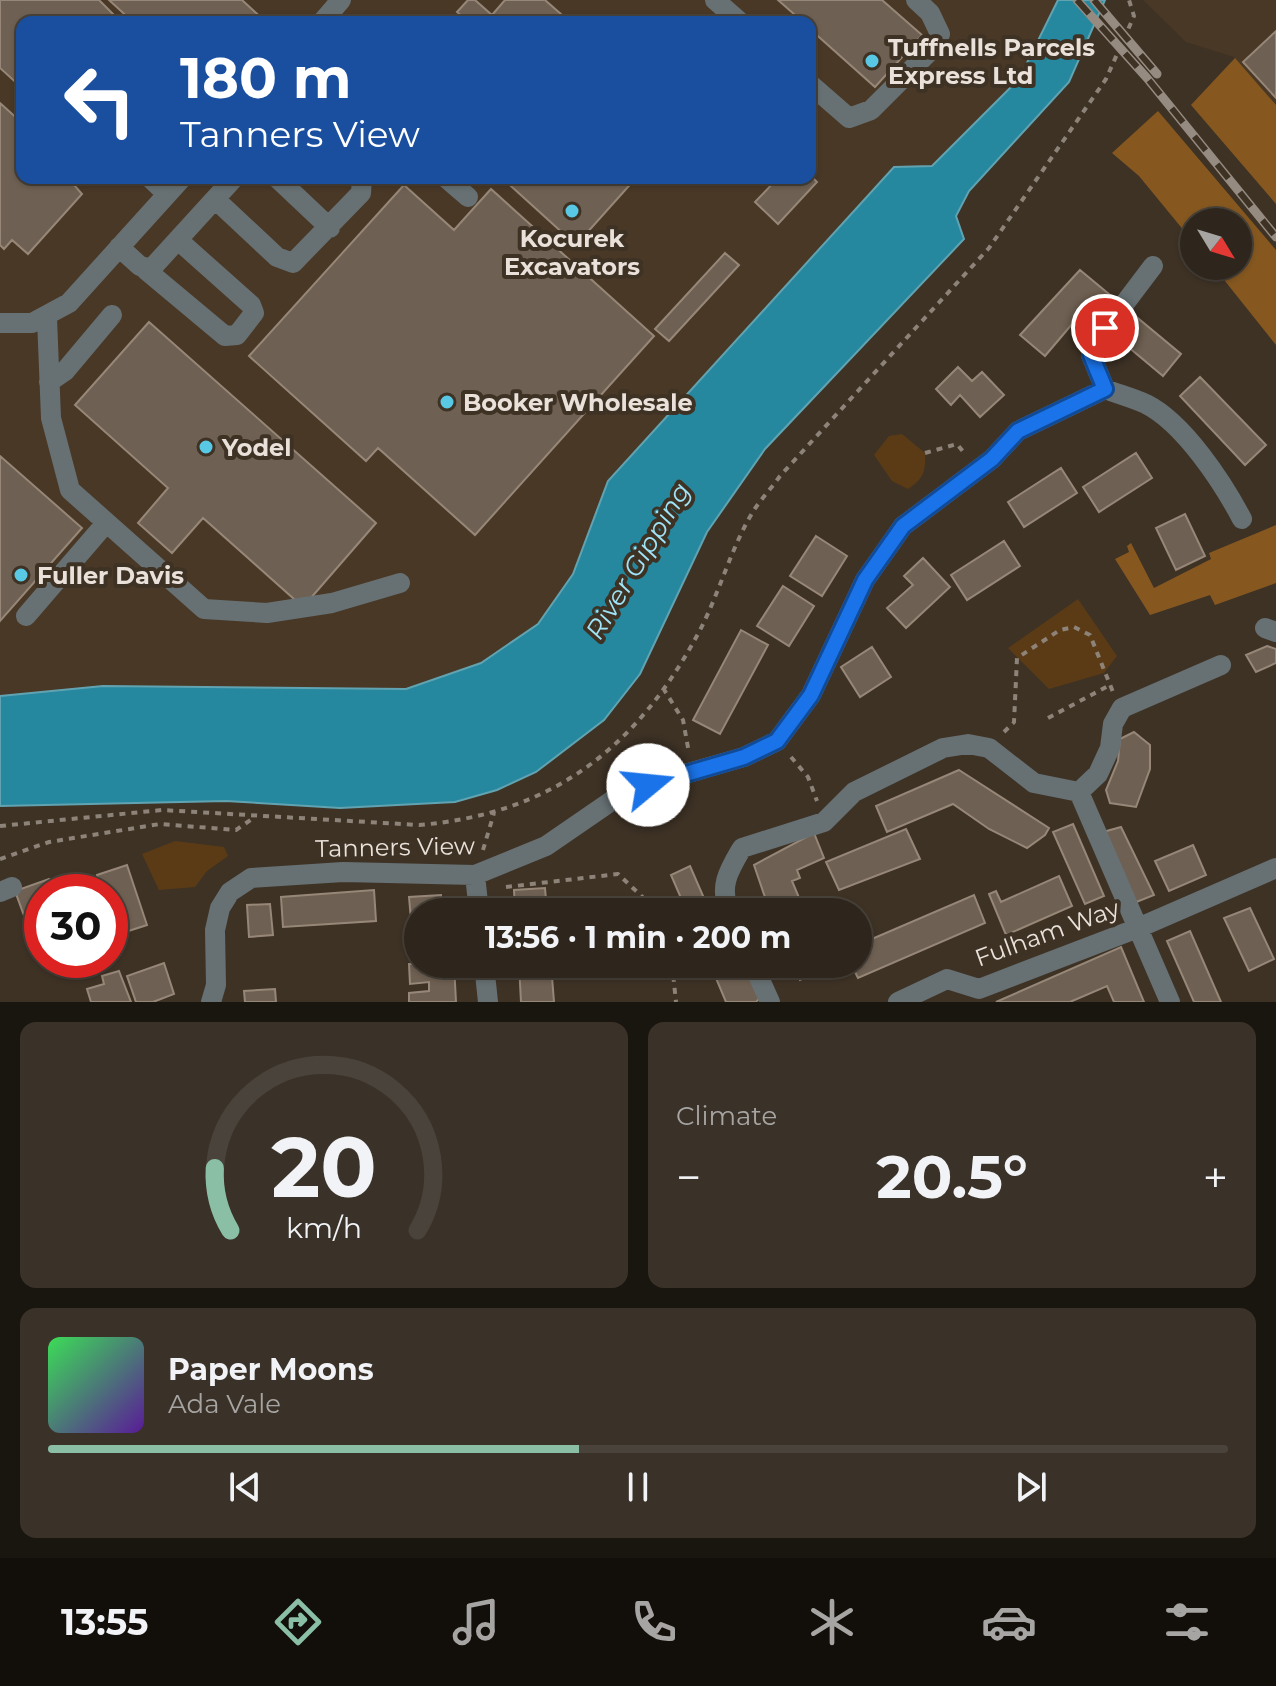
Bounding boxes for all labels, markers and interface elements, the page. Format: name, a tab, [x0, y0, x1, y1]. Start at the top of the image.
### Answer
place label: Tuffnells Parcels Express Ltd	[888, 33, 1095, 90]
text: 180 m	[180, 44, 352, 112]
icon: left	[48, 48, 152, 152]
marker: Tuffnells Parcels Express Ltd	[863, 52, 881, 70]
text: Tanners View	[180, 112, 420, 156]
marker: Kocurek Excavators	[563, 202, 581, 220]
north arrow	[1180, 208, 1252, 280]
map controls	[1180, 208, 1252, 280]
place label: Kocurek Excavators	[504, 224, 640, 281]
pin	[1071, 294, 1139, 362]
icon: arrive	[1083, 306, 1127, 350]
place label: Booker Wholesale	[463, 388, 693, 417]
marker: Booker Wholesale	[438, 393, 456, 411]
place label: Yodel	[221, 433, 291, 462]
marker: Yodel	[197, 438, 215, 456]
water label: River Gipping	[579, 477, 697, 645]
place label: Fuller Davis	[37, 561, 184, 590]
marker: Fuller Davis	[12, 566, 30, 584]
position arrow	[606, 743, 690, 827]
street label: Tanners View	[315, 831, 475, 863]
speed limit sign: 30	[24, 874, 128, 978]
street label: Fulham Way	[971, 893, 1123, 973]
text: 13:56 · 1 min · 200 m	[485, 919, 791, 956]
text: Climate	[676, 1100, 777, 1132]
text: 20	[271, 1116, 377, 1218]
text: 20.5°	[876, 1140, 1028, 1213]
text: −	[676, 1150, 701, 1204]
text: +	[1203, 1150, 1228, 1204]
text: km/h	[286, 1210, 362, 1245]
text: Paper Moons	[168, 1351, 374, 1388]
text: Ada Vale	[168, 1388, 281, 1420]
icon: previous	[223, 1465, 267, 1509]
icon: pause	[616, 1465, 660, 1509]
icon: next	[1009, 1465, 1053, 1509]
icon: directions	[270, 1594, 326, 1650]
icon: music	[448, 1594, 504, 1650]
icon: phone	[626, 1594, 682, 1650]
icon: climate	[804, 1594, 860, 1650]
icon: car	[981, 1594, 1037, 1650]
icon: filters	[1159, 1594, 1215, 1650]
text: 13:55	[61, 1600, 148, 1644]

